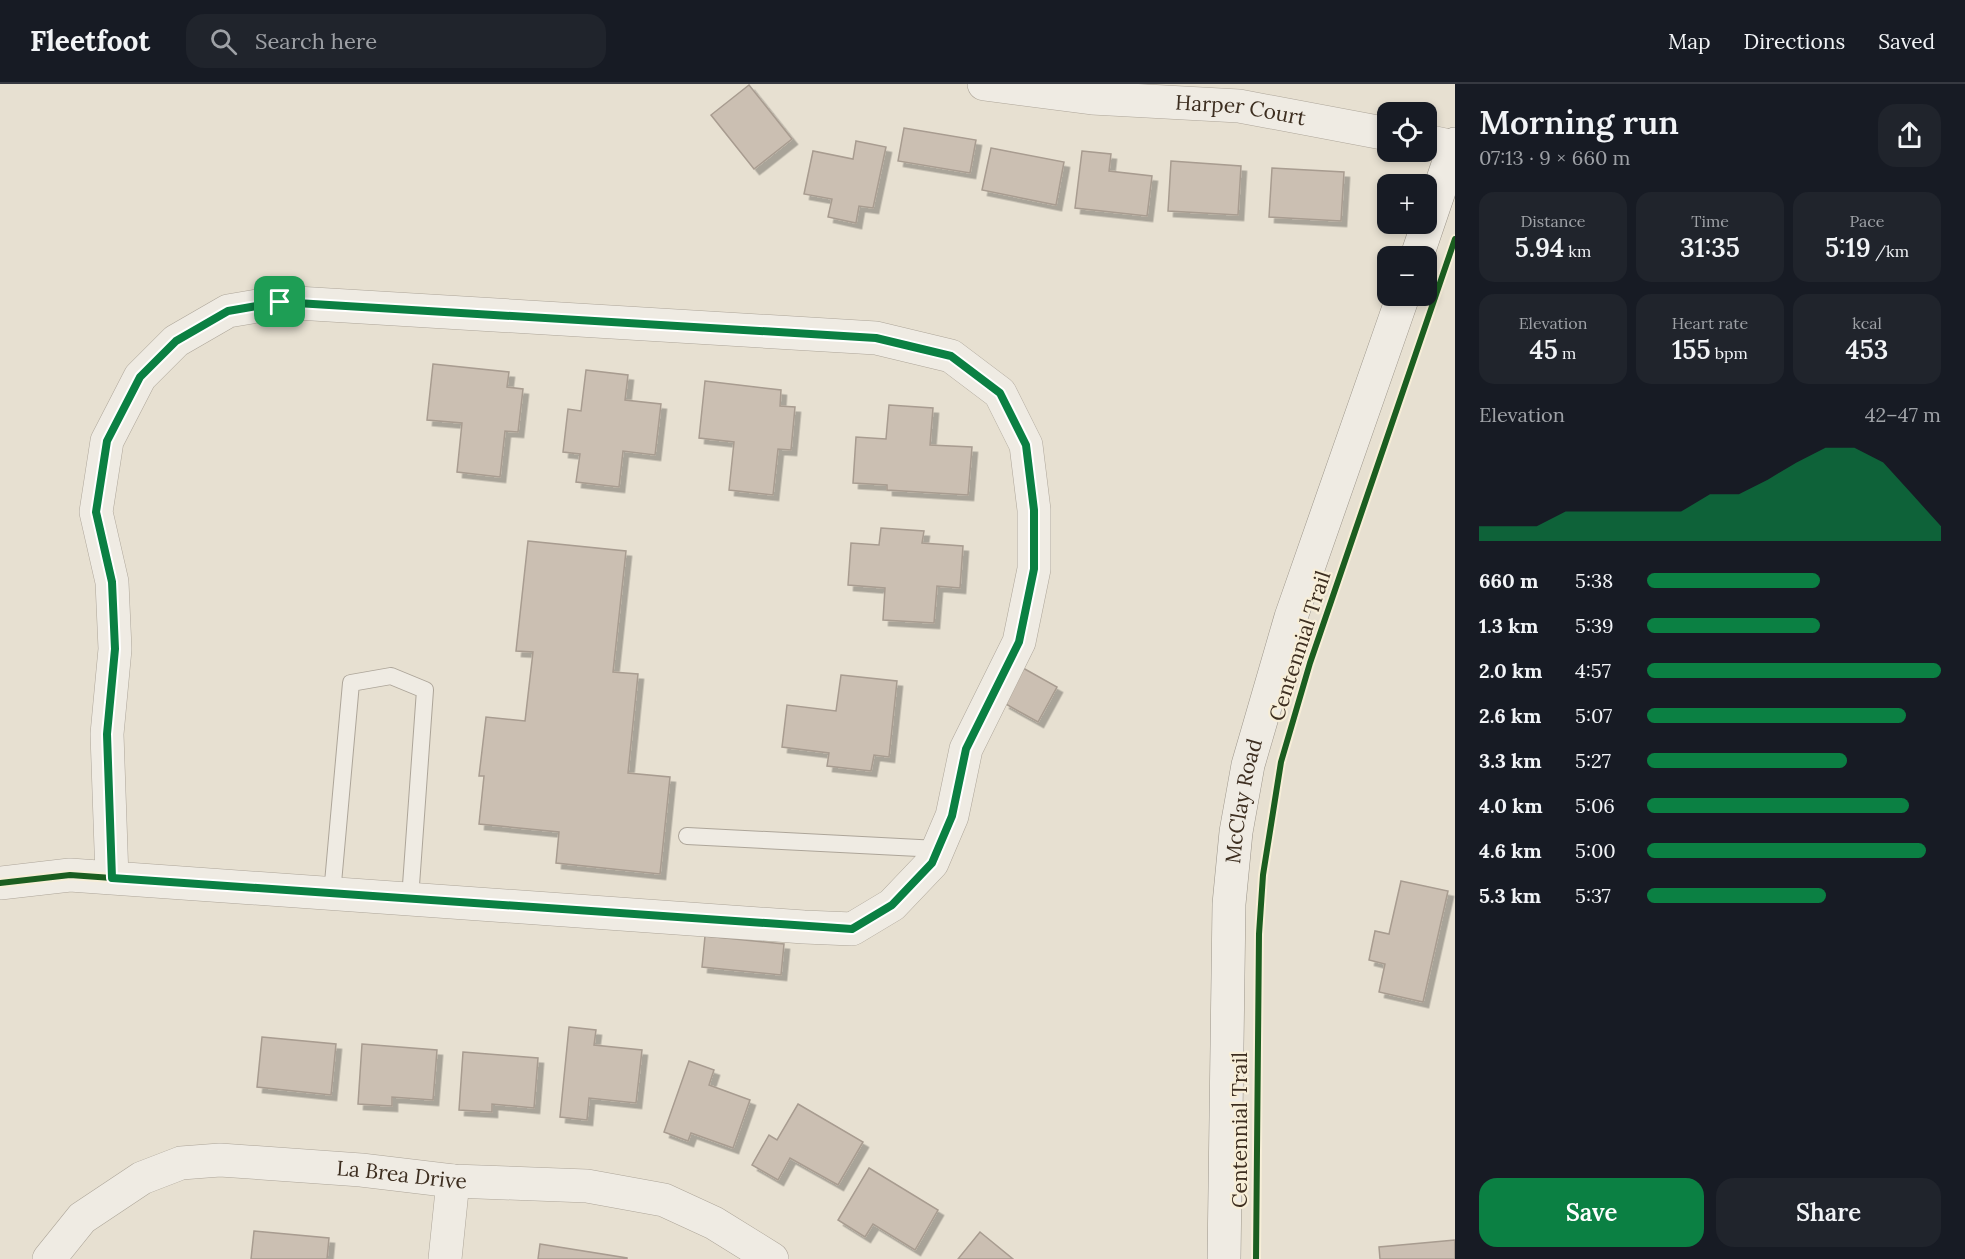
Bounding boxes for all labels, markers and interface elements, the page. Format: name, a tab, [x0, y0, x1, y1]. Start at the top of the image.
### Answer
search box	[186, 14, 606, 68]
text: Fleetfoot	[30, 23, 150, 59]
icon: search	[207, 25, 240, 58]
text: Search here	[255, 27, 377, 55]
text: Map	[1668, 28, 1711, 55]
text: Directions	[1744, 28, 1845, 55]
text: Saved	[1878, 28, 1935, 55]
street label: Harper Court	[1174, 89, 1309, 131]
text: Morning run	[1479, 101, 1679, 143]
map controls	[1377, 102, 1437, 306]
button: locate	[1377, 102, 1437, 162]
button: share	[1878, 104, 1941, 167]
text: 07:13 · 9 × 660 m	[1479, 145, 1631, 170]
button: +	[1377, 174, 1437, 234]
text: Distance	[1520, 211, 1586, 231]
text: Time	[1691, 211, 1729, 231]
text: Pace	[1850, 211, 1884, 231]
text: 5.94	[1515, 231, 1564, 264]
text: 31:35	[1680, 231, 1740, 264]
text: 5:19	[1825, 231, 1871, 264]
text: km	[1564, 241, 1591, 261]
text: /km	[1871, 241, 1909, 261]
button: −	[1377, 246, 1437, 306]
pin	[254, 276, 305, 327]
icon: arrive	[263, 285, 296, 318]
text: Elevation	[1519, 313, 1587, 333]
text: Heart rate	[1672, 313, 1748, 333]
text: kcal	[1852, 313, 1882, 333]
text: 45	[1530, 333, 1558, 366]
text: 155	[1672, 333, 1711, 366]
text: 453	[1846, 333, 1888, 366]
text: m	[1558, 343, 1576, 363]
text: bpm	[1711, 343, 1748, 363]
text: Elevation	[1479, 402, 1565, 427]
text: 42–47 m	[1865, 402, 1941, 427]
street label: Centennial Trail	[1263, 567, 1336, 724]
text: 660 m	[1479, 568, 1538, 593]
text: 5:38	[1575, 568, 1613, 593]
text: 1.3 km	[1479, 613, 1539, 638]
text: 5:39	[1575, 613, 1614, 638]
text: 2.0 km	[1479, 658, 1542, 683]
text: 4:57	[1575, 658, 1611, 683]
text: 2.6 km	[1479, 703, 1541, 728]
text: 5:07	[1575, 703, 1612, 728]
street label: McClay Road	[1219, 735, 1268, 865]
text: 3.3 km	[1479, 748, 1542, 773]
text: 5:27	[1575, 748, 1611, 773]
text: 4.0 km	[1479, 793, 1543, 818]
text: 5:06	[1575, 793, 1615, 818]
text: 4.6 km	[1479, 838, 1542, 863]
text: 5:00	[1575, 838, 1616, 863]
text: 5.3 km	[1479, 883, 1541, 908]
text: 5:37	[1575, 883, 1611, 908]
street label: Centennial Trail	[1226, 1052, 1253, 1208]
street label: La Brea Drive	[336, 1154, 467, 1195]
button: Save	[1479, 1178, 1704, 1247]
button: Share	[1716, 1178, 1941, 1247]

